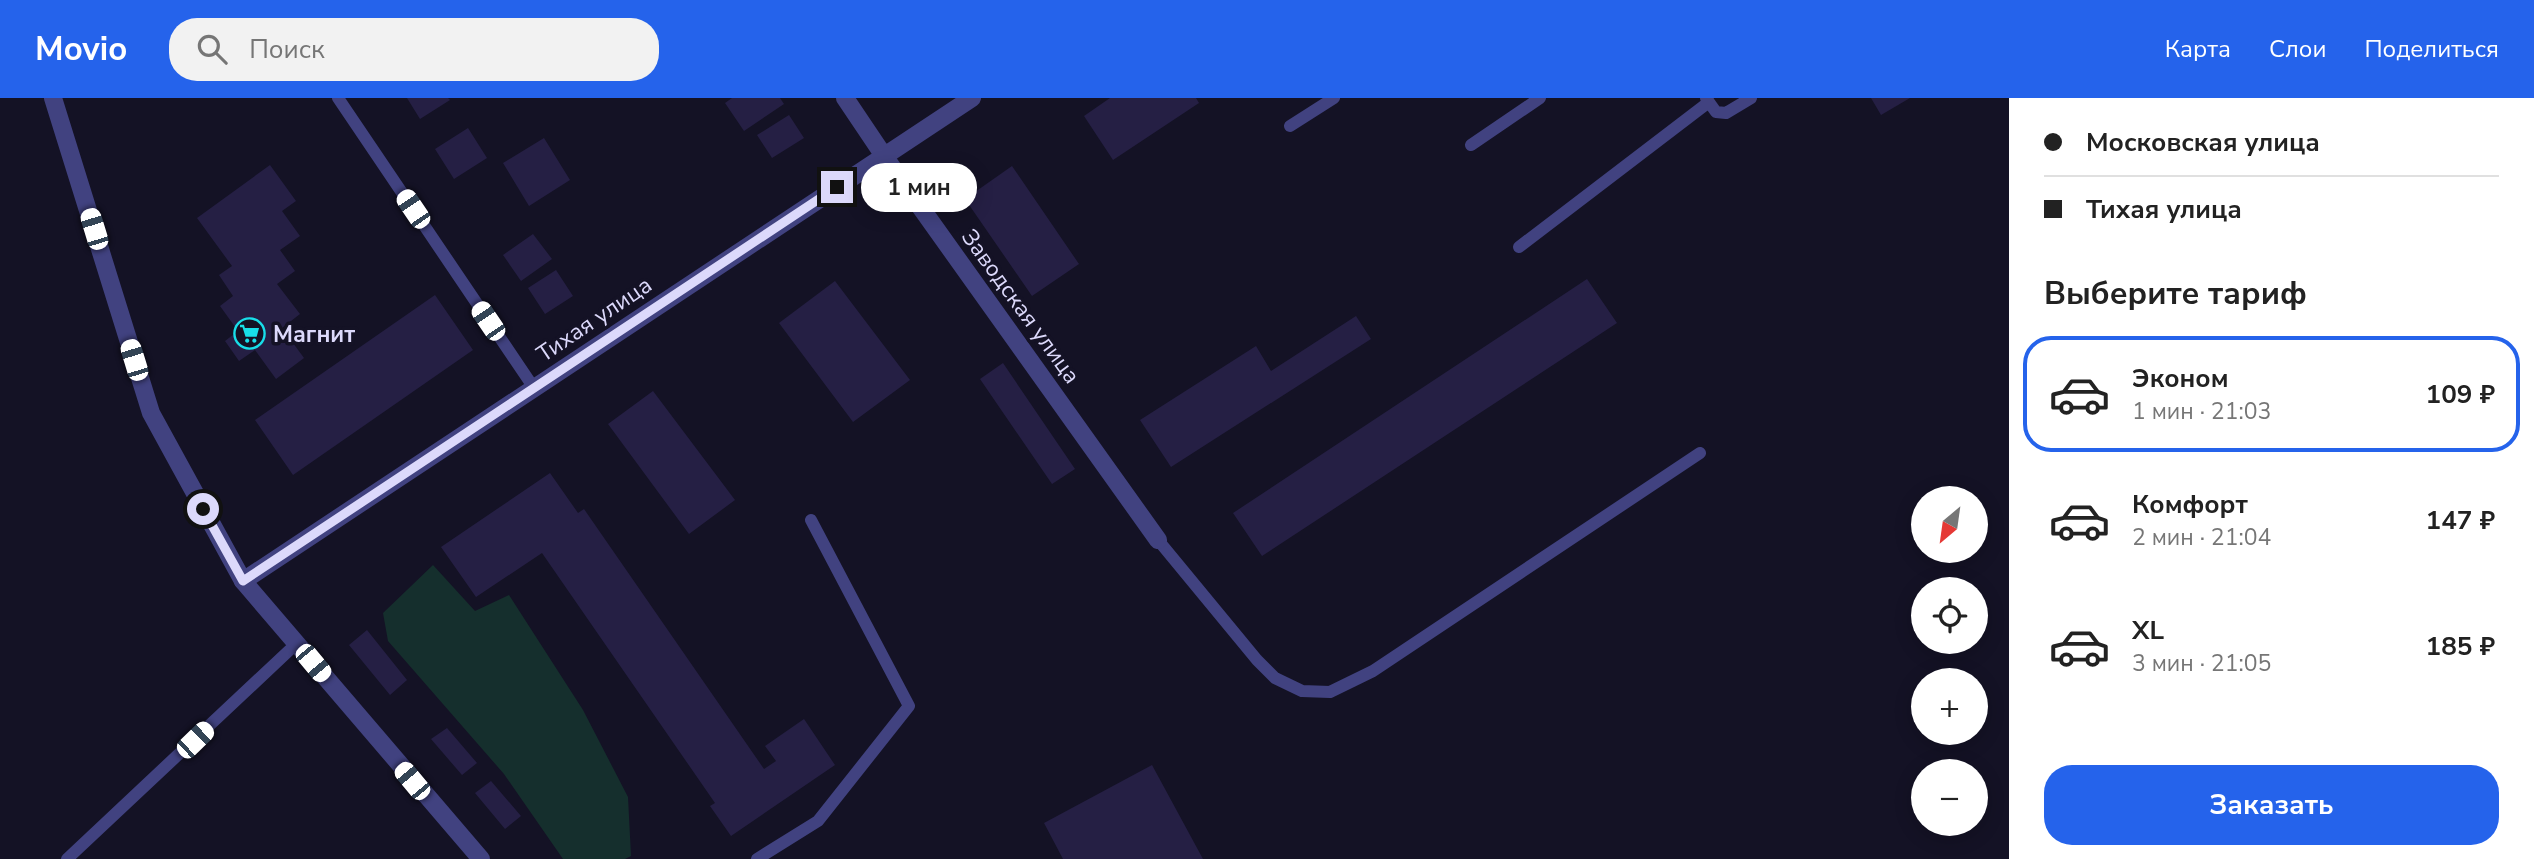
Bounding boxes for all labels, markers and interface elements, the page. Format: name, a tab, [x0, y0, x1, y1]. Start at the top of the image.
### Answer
search box	[169, 18, 659, 81]
text: Movio	[35, 27, 127, 72]
icon: search	[193, 30, 231, 68]
text: Поиск	[249, 32, 325, 67]
text: Карта	[2165, 33, 2231, 65]
text: Слои	[2269, 33, 2326, 65]
text: Поделиться	[2364, 33, 2499, 65]
text: Московская улица	[2086, 125, 2320, 160]
callout: 1 мин	[862, 162, 977, 212]
route end	[821, 171, 853, 203]
text: 1 мин	[887, 172, 951, 203]
car	[393, 186, 434, 232]
text: Тихая улица	[2086, 192, 2242, 227]
car	[78, 206, 111, 252]
street label: Заводская улица	[954, 223, 1087, 390]
street label: Тихая улица	[531, 269, 658, 369]
text: Выберите тариф	[2044, 272, 2307, 315]
car	[468, 298, 509, 344]
supermarket icon: Магнит	[233, 317, 267, 351]
place label: Магнит	[273, 319, 355, 350]
car	[118, 337, 151, 383]
text: Эконом	[2132, 361, 2229, 396]
icon: car	[2048, 363, 2111, 426]
text: 109 ₽	[2426, 377, 2495, 412]
text: 1 мин · 21:03	[2132, 396, 2271, 427]
north arrow	[1911, 486, 1988, 564]
map controls	[1911, 486, 1988, 836]
text: Комфорт	[2132, 487, 2248, 522]
icon: car	[2048, 489, 2111, 552]
route start	[187, 493, 219, 525]
text: 147 ₽	[2426, 503, 2495, 538]
text: 2 мин · 21:04	[2132, 522, 2271, 553]
button: locate	[1911, 577, 1988, 654]
text: XL	[2132, 613, 2164, 648]
icon: car	[2048, 615, 2111, 678]
text: 185 ₽	[2426, 629, 2495, 664]
car	[292, 640, 335, 686]
text: 3 мин · 21:05	[2132, 648, 2271, 679]
button: +	[1911, 668, 1988, 745]
car	[173, 718, 218, 762]
car	[391, 758, 434, 804]
button: −	[1911, 759, 1988, 836]
button: Заказать	[2044, 765, 2499, 845]

